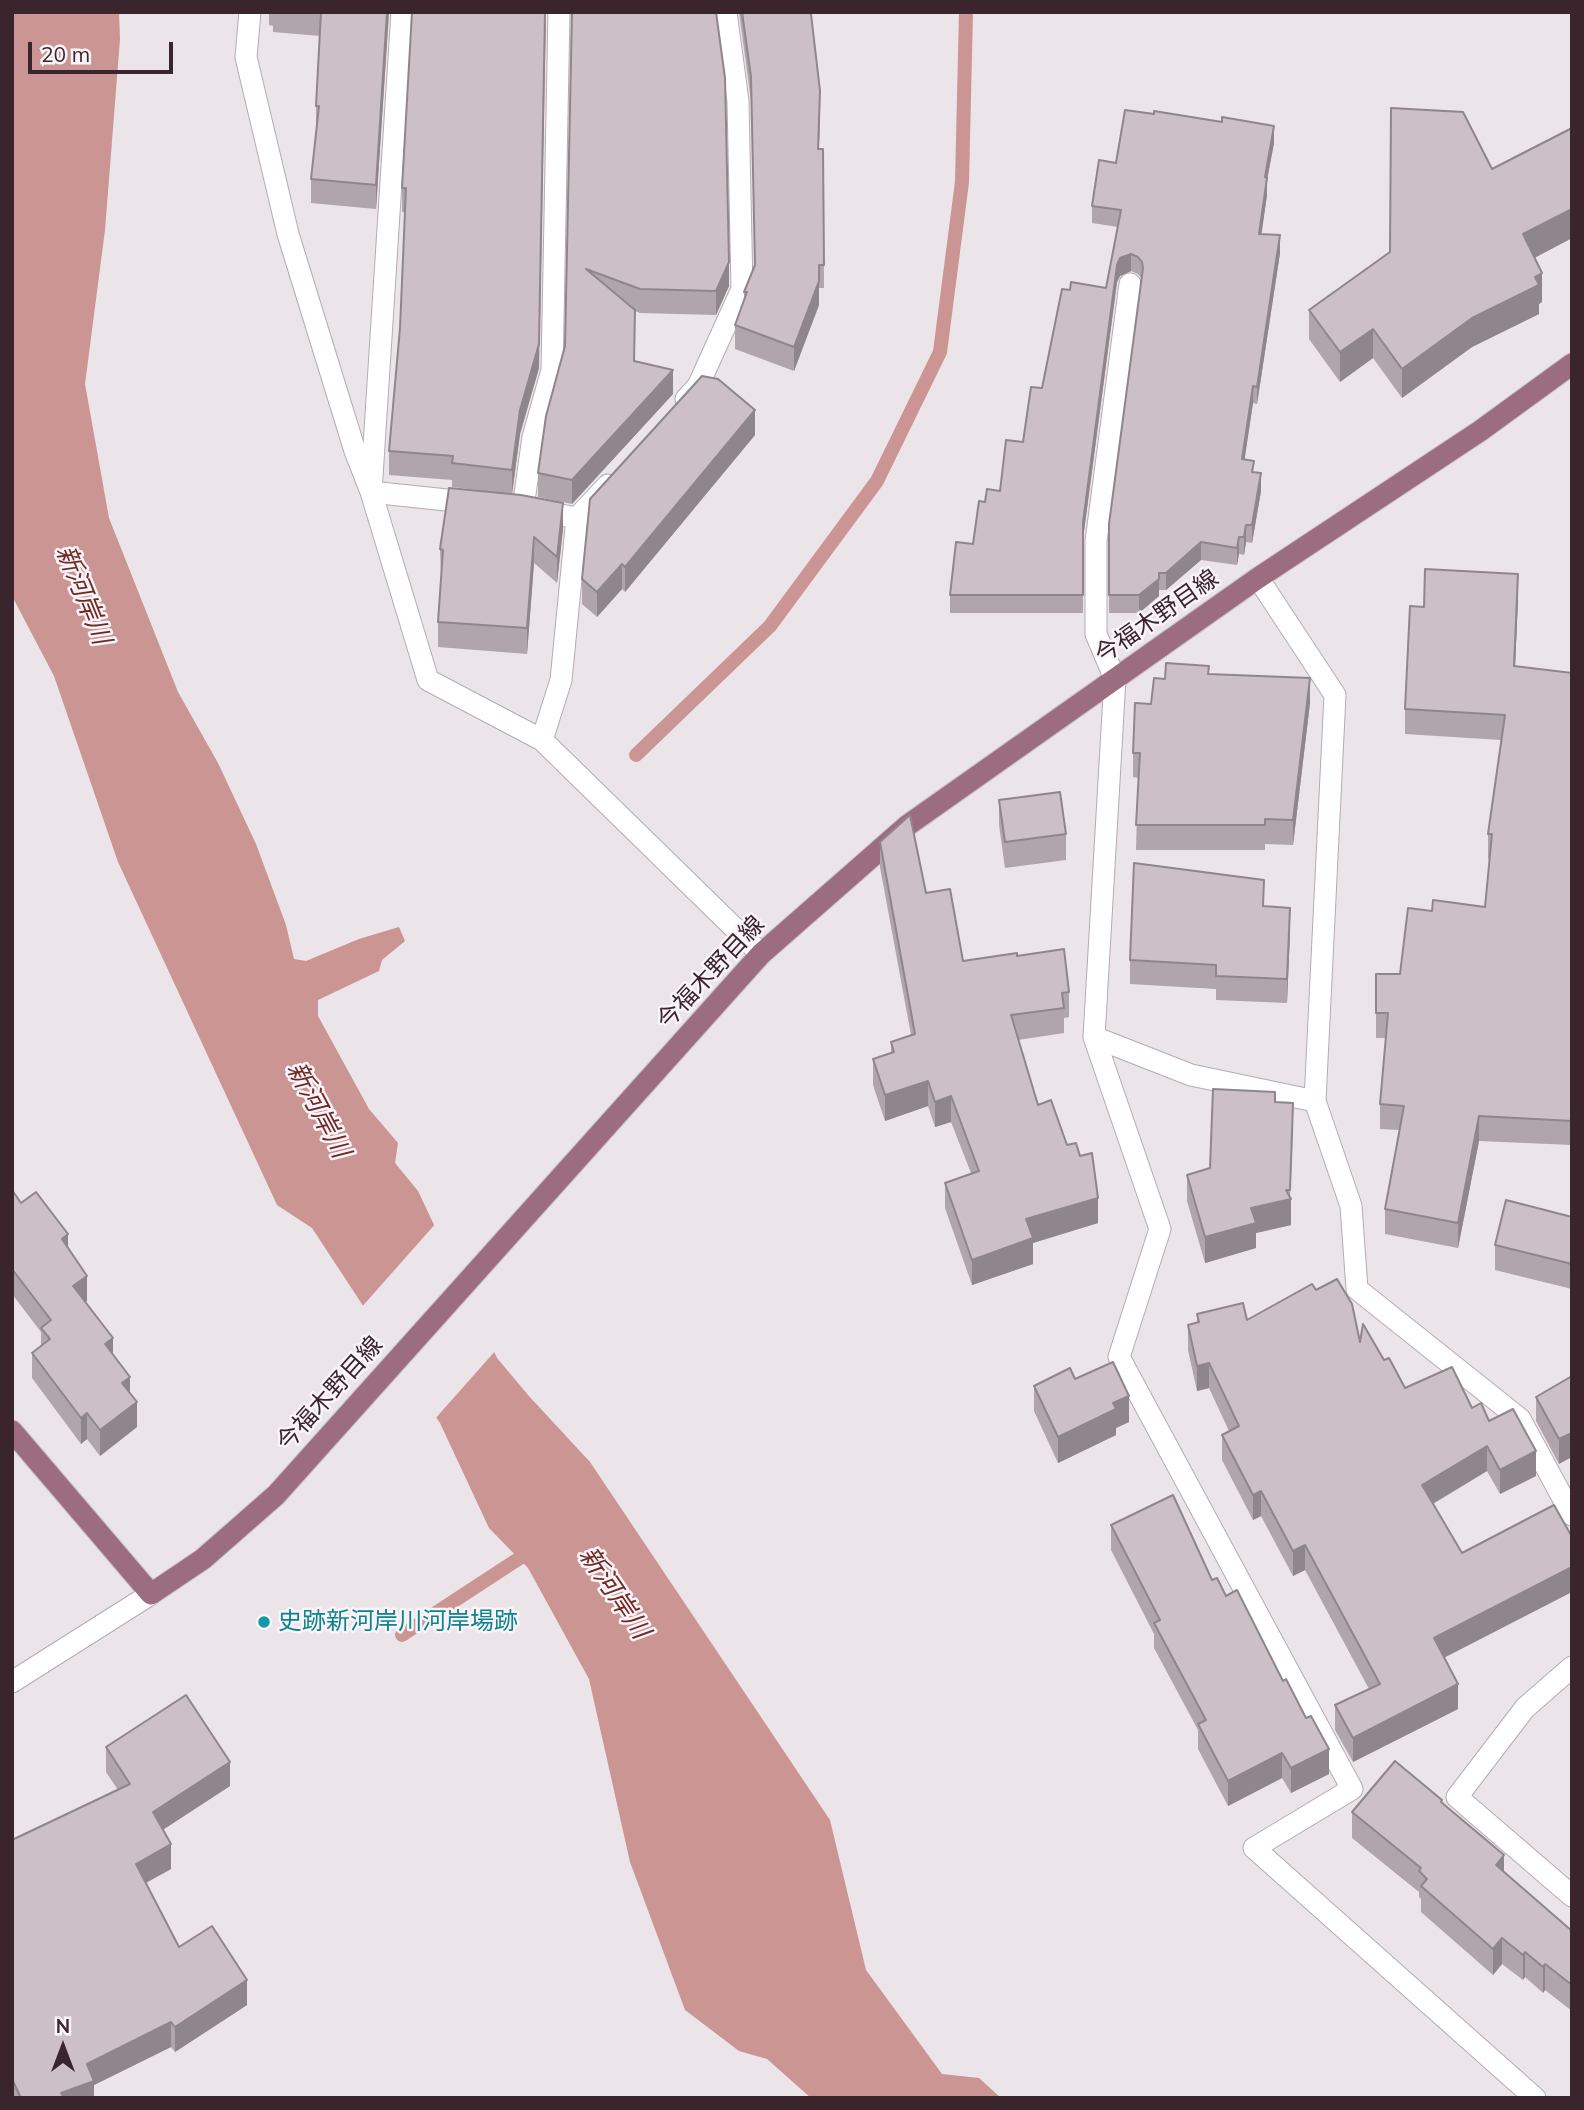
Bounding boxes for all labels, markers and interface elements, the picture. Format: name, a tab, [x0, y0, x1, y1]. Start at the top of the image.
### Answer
scale bar	[32, 28, 177, 72]
text: 20 m	[41, 41, 90, 67]
water label: 新河岸川	[49, 541, 117, 649]
street label: 今福木野目線	[1090, 564, 1224, 670]
street label: 今福木野目線	[651, 911, 771, 1035]
water label: 新河岸川	[280, 1057, 356, 1163]
street label: 今福木野目線	[271, 1331, 389, 1457]
water label: 新河岸川	[572, 1541, 656, 1645]
place label: 史跡新河岸川河岸場跡	[278, 1608, 518, 1636]
marker: 史跡新河岸川河岸場跡	[256, 1614, 272, 1630]
north arrow	[28, 2012, 98, 2082]
text: N	[56, 2014, 70, 2038]

